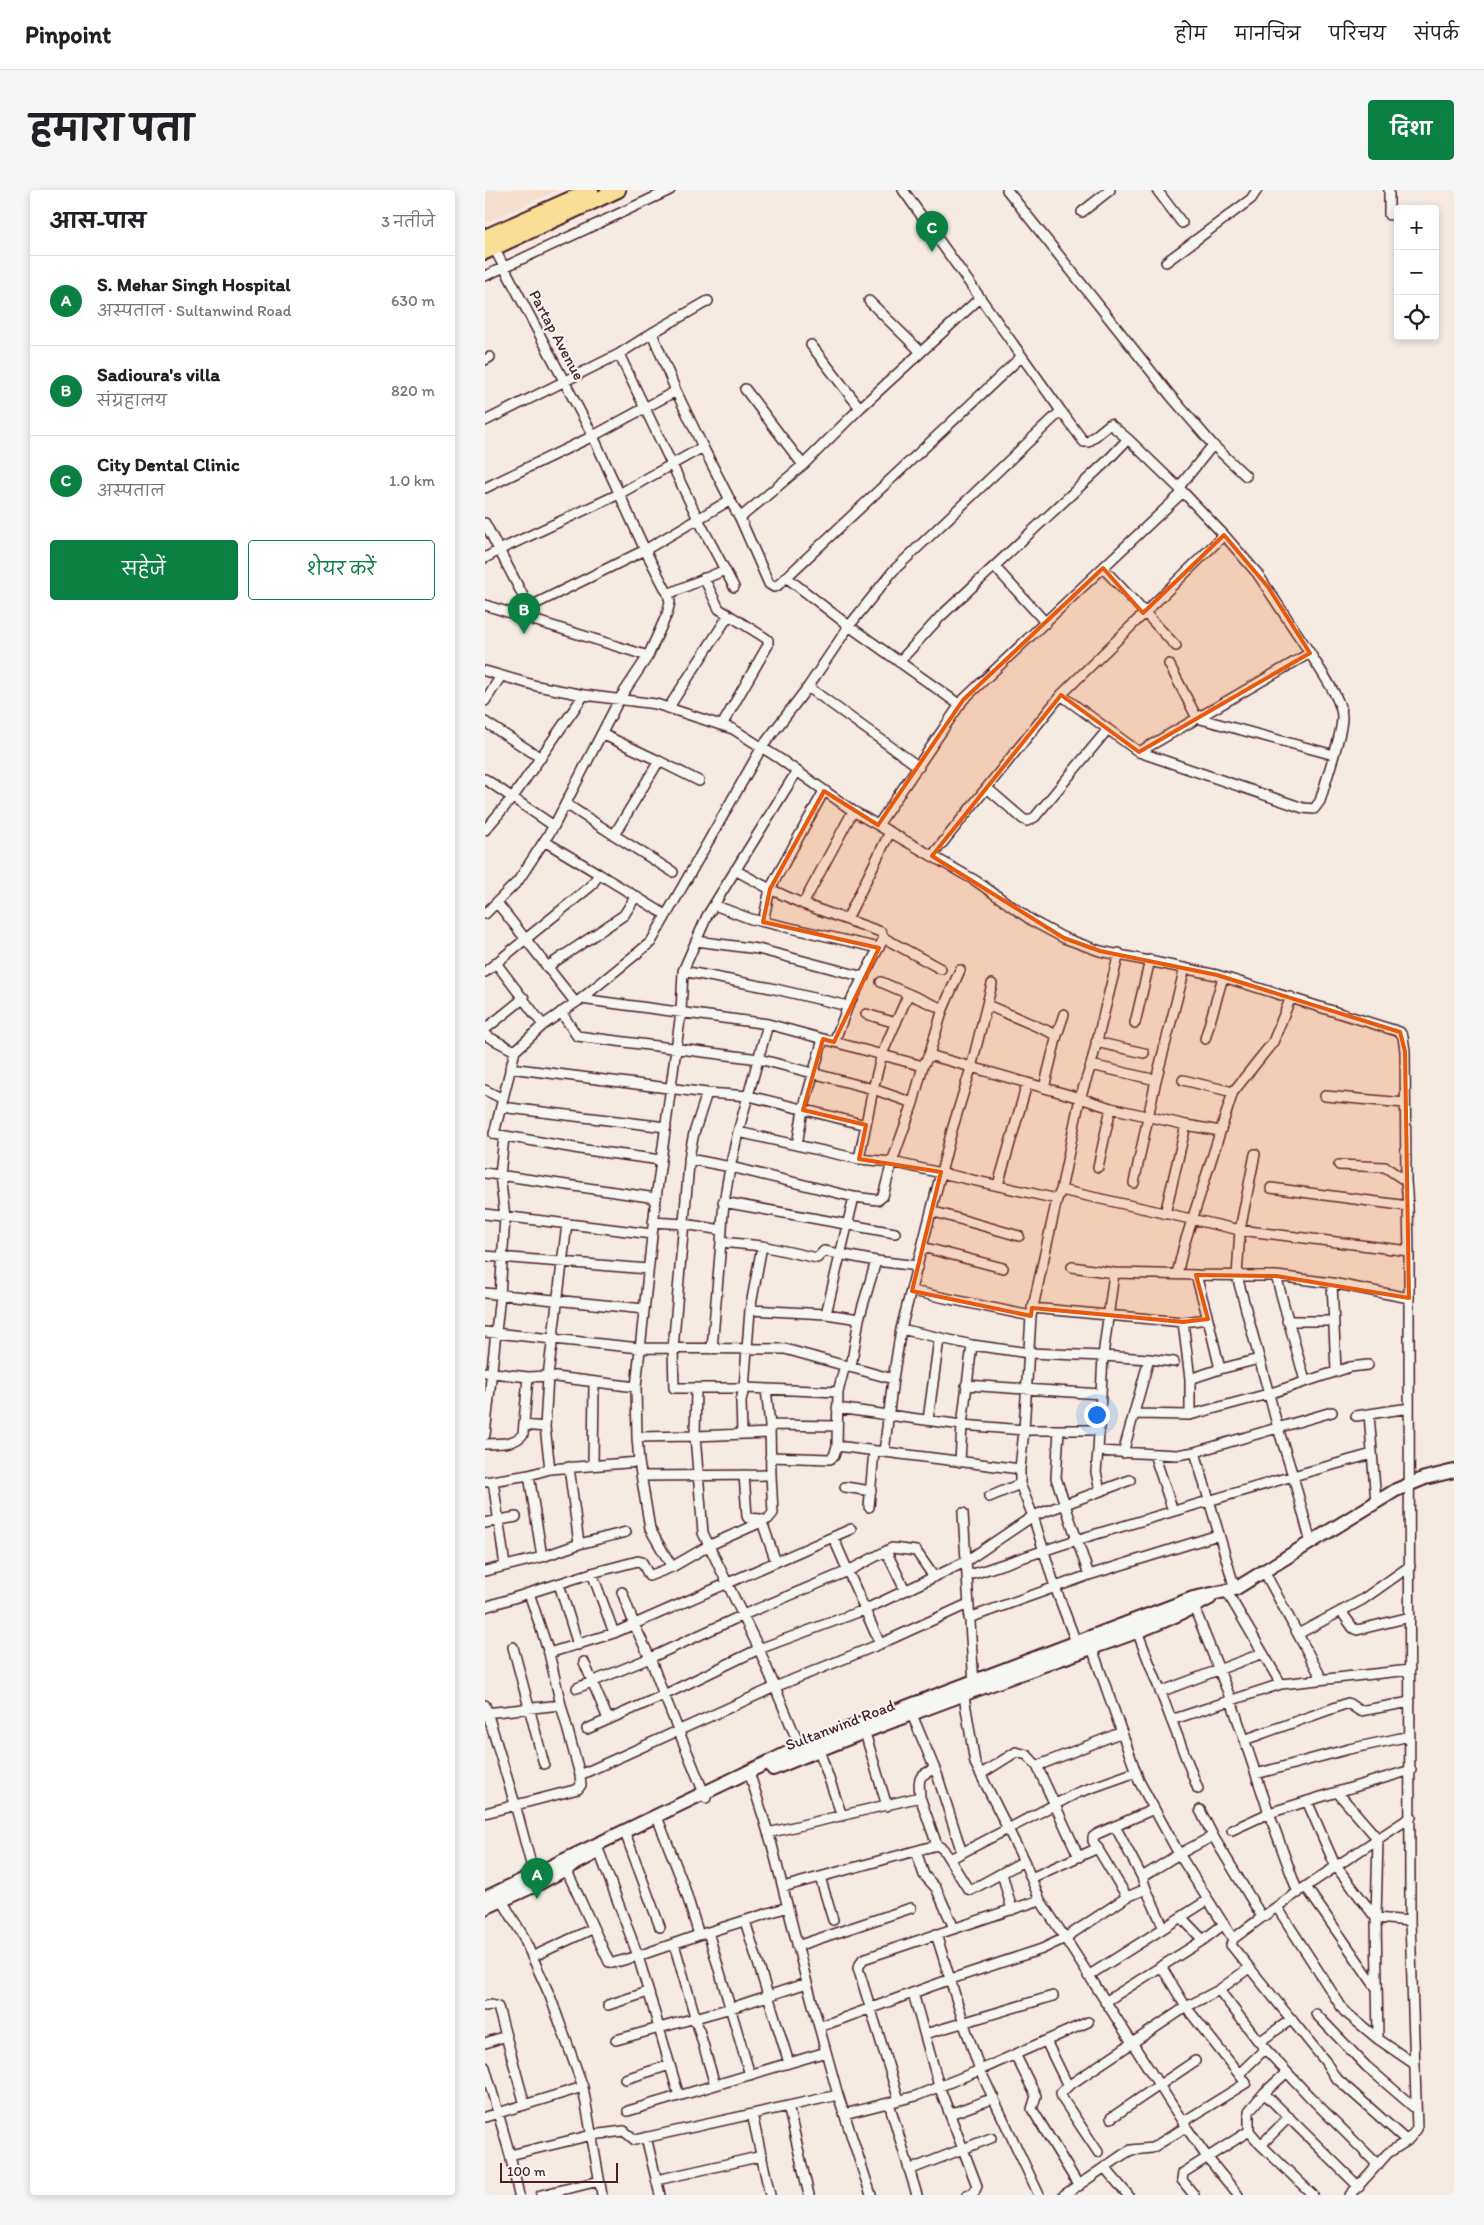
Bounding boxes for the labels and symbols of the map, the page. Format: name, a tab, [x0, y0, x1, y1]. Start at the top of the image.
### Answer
pin: C	[916, 211, 948, 252]
street label: Partap Avenue	[525, 287, 589, 383]
pin: B	[508, 593, 540, 634]
your location	[1084, 1402, 1110, 1428]
street label: Sultanwind Road	[783, 1695, 897, 1755]
pin: A	[521, 1858, 553, 1899]
scale bar	[500, 2160, 617, 2183]

